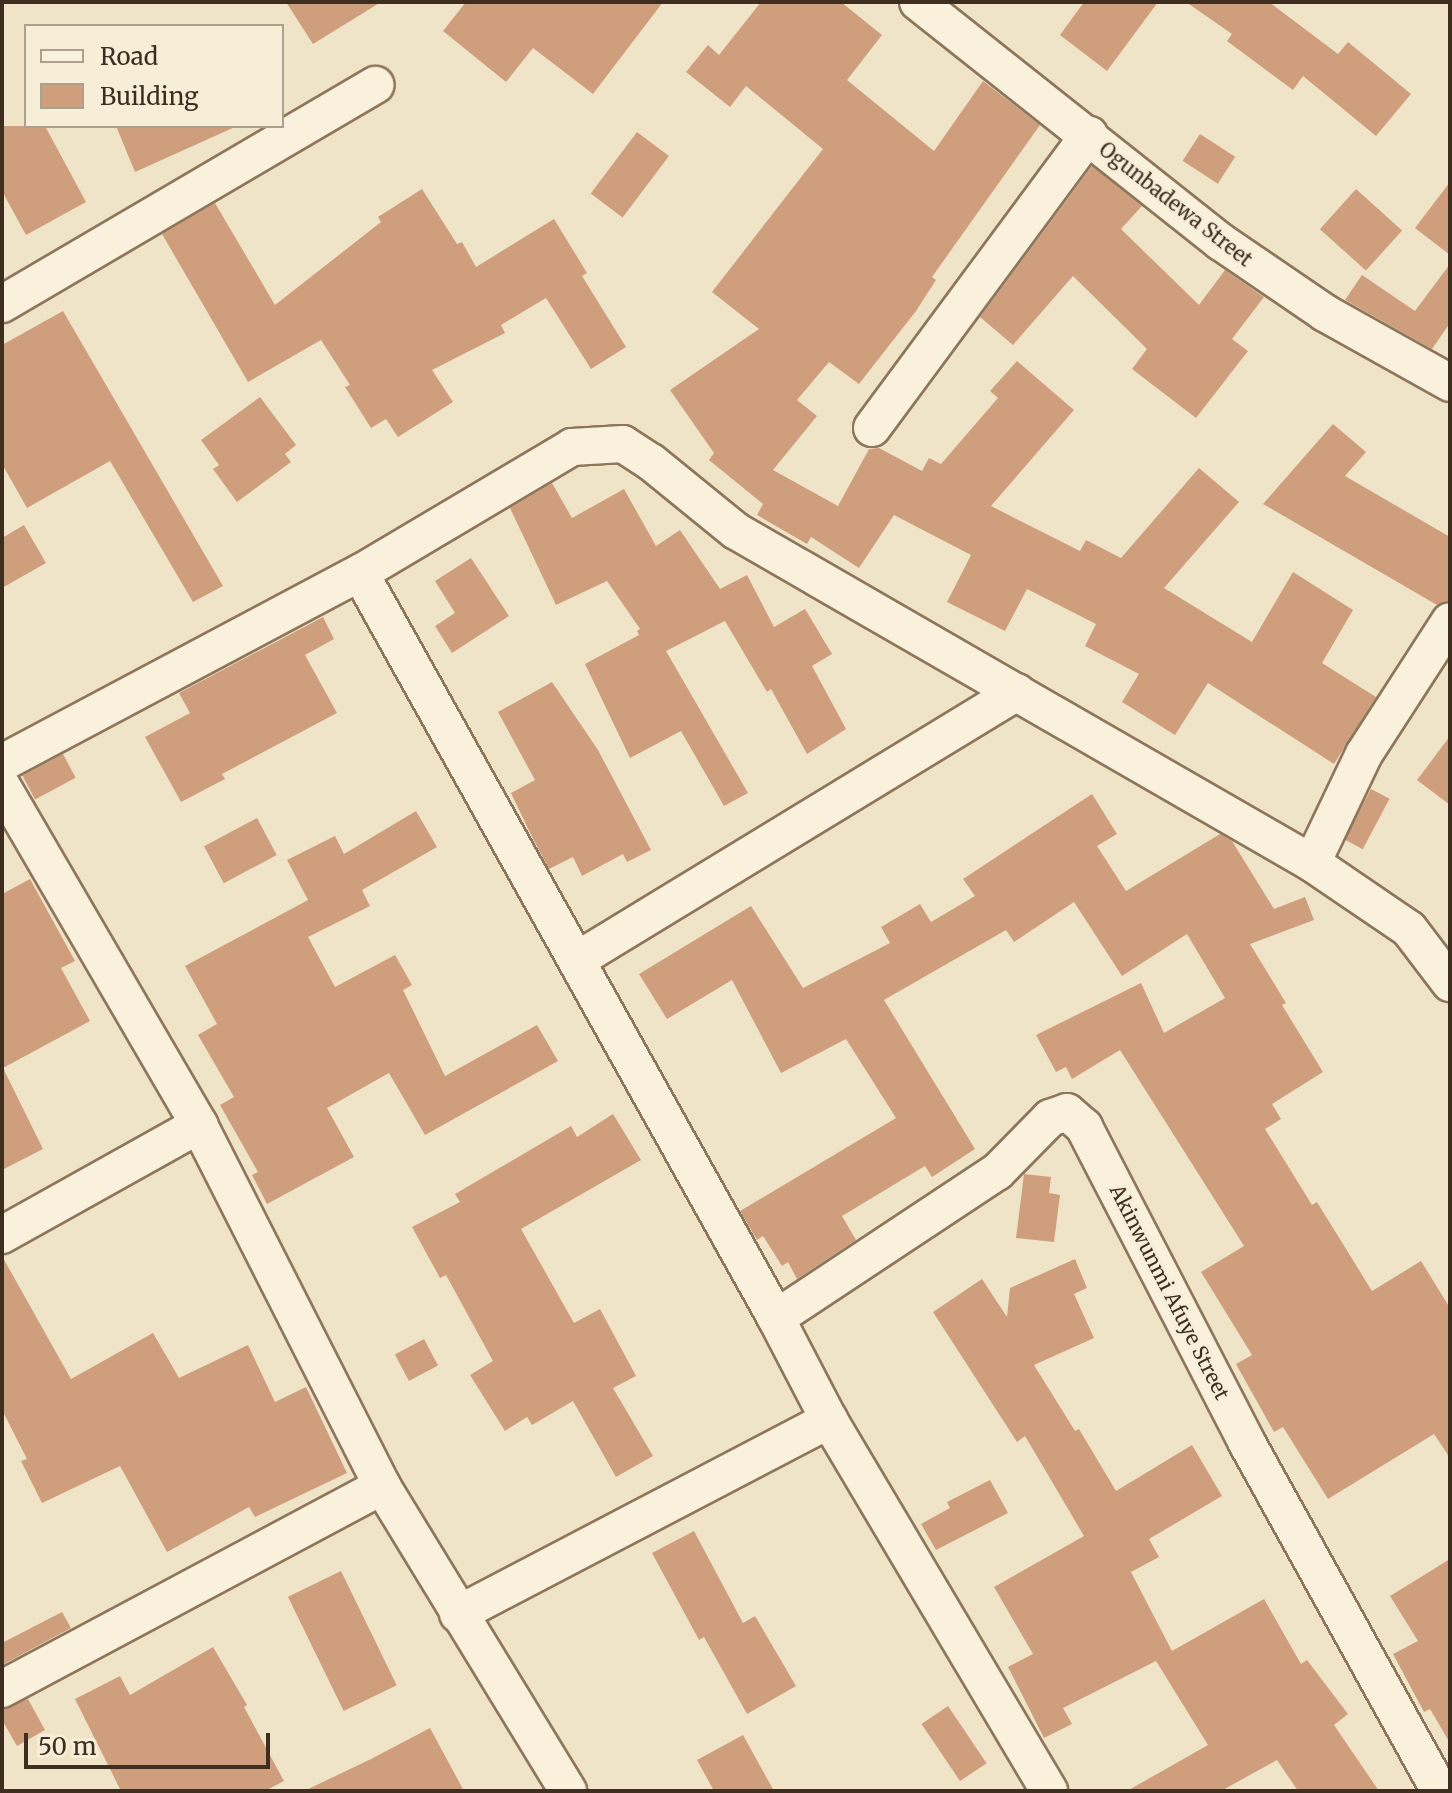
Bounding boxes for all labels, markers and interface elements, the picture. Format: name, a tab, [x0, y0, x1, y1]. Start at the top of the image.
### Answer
legend	[24, 24, 284, 128]
text: Road	[100, 41, 158, 72]
text: Building	[100, 81, 199, 112]
street label: Ogunbadewa Street	[1095, 137, 1257, 271]
street label: Akinwunmi Afuye Street	[1105, 1180, 1235, 1404]
scale bar	[28, 1717, 274, 1767]
text: 50 m	[38, 1731, 97, 1762]

